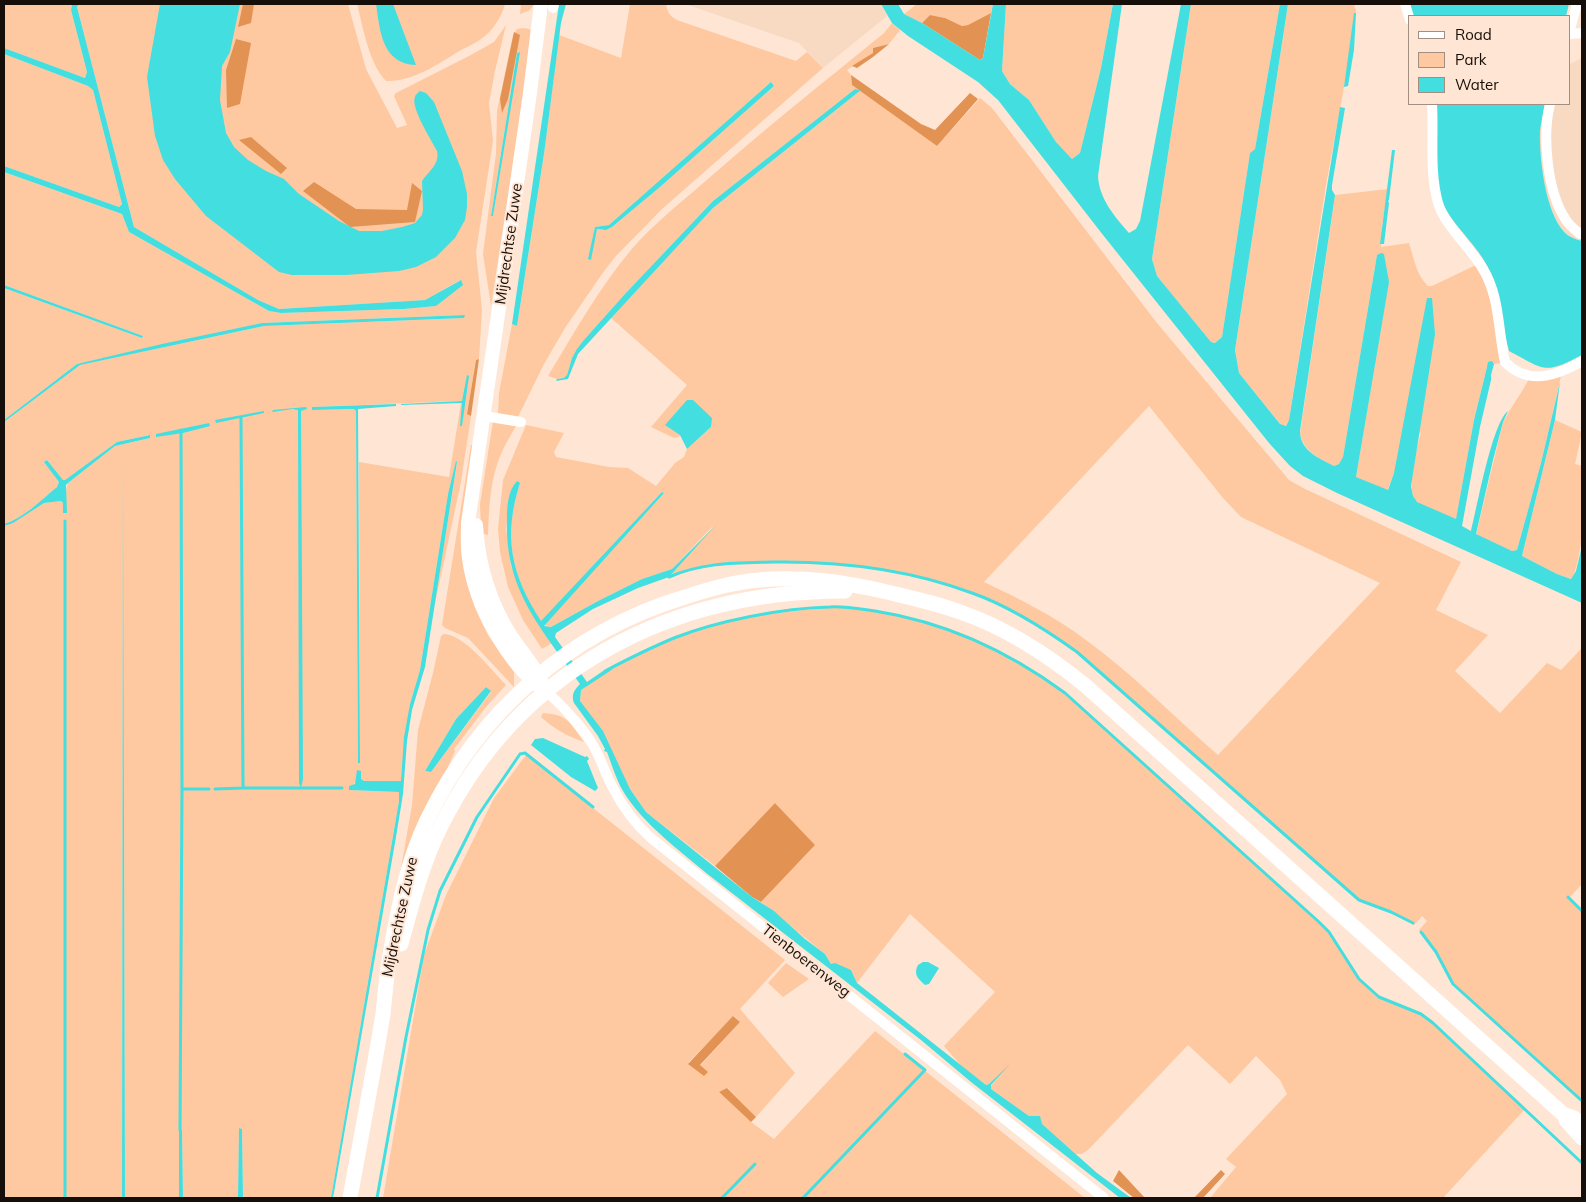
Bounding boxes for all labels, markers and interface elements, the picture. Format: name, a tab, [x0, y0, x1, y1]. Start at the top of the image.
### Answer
legend	[1408, 15, 1571, 105]
text: Road	[1455, 25, 1492, 44]
text: Park	[1455, 50, 1487, 69]
text: Water	[1455, 75, 1499, 94]
street label: Mijdrechtse Zuwe	[492, 182, 526, 306]
street label: Mijdrechtse Zuwe	[379, 855, 421, 979]
street label: Tienboerenweg	[758, 921, 854, 1001]

